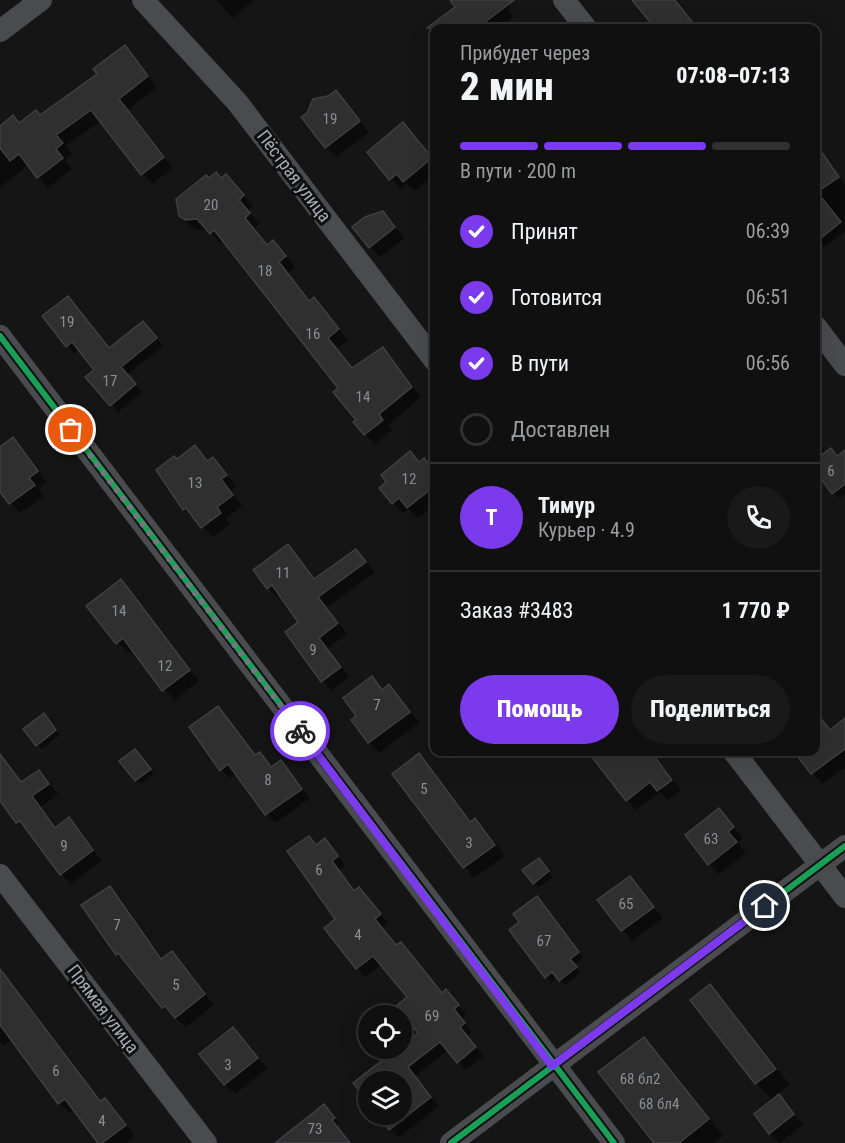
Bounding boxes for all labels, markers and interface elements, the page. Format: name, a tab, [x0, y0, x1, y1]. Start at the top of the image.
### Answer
text: Прибудет через	[460, 41, 590, 65]
text: 07:08–07:13	[676, 63, 790, 88]
text: 2 мин	[460, 64, 554, 110]
house number: 19	[323, 110, 337, 128]
street label: Пёстрая улица	[253, 126, 336, 226]
text: В пути · 200 m	[460, 159, 576, 183]
house number: 20	[204, 196, 218, 214]
icon: check	[460, 215, 493, 248]
text: Принят	[511, 219, 578, 244]
text: 06:39	[746, 219, 790, 243]
house number: 18	[258, 262, 272, 280]
icon: check	[460, 281, 493, 314]
text: Готовится	[511, 285, 602, 310]
text: 06:51	[746, 285, 790, 309]
house number: 19	[60, 313, 74, 331]
house number: 16	[306, 325, 320, 343]
icon: check	[460, 347, 493, 380]
text: В пути	[511, 351, 569, 376]
text: 06:56	[746, 351, 790, 375]
house number: 17	[103, 372, 117, 390]
house number: 14	[356, 388, 370, 406]
pin	[45, 404, 96, 455]
icon: bag	[54, 413, 87, 446]
text: Доставлен	[511, 417, 610, 442]
house number: 6	[827, 462, 835, 480]
house number: 12	[402, 470, 416, 488]
house number: 13	[188, 474, 202, 492]
button: phone	[727, 486, 790, 549]
text: Тимур	[538, 493, 595, 518]
text: Т	[486, 505, 497, 530]
text: Курьер · 4.9	[538, 518, 635, 542]
house number: 11	[276, 564, 290, 582]
text: Заказ #3483	[460, 598, 573, 623]
text: 1 770 ₽	[722, 598, 790, 623]
house number: 14	[112, 602, 126, 620]
house number: 9	[309, 641, 317, 659]
house number: 12	[158, 657, 172, 675]
button: Помощь	[460, 675, 619, 744]
button: Поделиться	[631, 675, 790, 744]
house number: 7	[373, 696, 381, 714]
courier	[270, 701, 330, 761]
icon: bike	[284, 715, 317, 748]
house number: 8	[264, 771, 272, 789]
house number: 5	[420, 780, 428, 798]
house number: 63	[704, 830, 718, 848]
house number: 3	[465, 834, 473, 852]
house number: 9	[60, 837, 68, 855]
house number: 6	[315, 861, 323, 879]
pin	[739, 880, 790, 931]
icon: home	[748, 889, 781, 922]
house number: 65	[619, 895, 633, 913]
house number: 7	[113, 916, 121, 934]
house number: 4	[354, 926, 362, 944]
house number: 67	[537, 932, 551, 950]
street label: Прямая улица	[63, 960, 143, 1057]
house number: 5	[172, 976, 180, 994]
map controls	[358, 1005, 412, 1125]
button: locate	[358, 1005, 412, 1059]
house number: 69	[425, 1007, 439, 1025]
house number: 3	[224, 1056, 232, 1074]
house number: 6	[52, 1062, 60, 1080]
house number: 68 бл2	[620, 1070, 660, 1088]
button: layers	[358, 1071, 412, 1125]
house number: 68 бл4	[639, 1095, 679, 1113]
house number: 4	[98, 1112, 106, 1130]
house number: 73	[308, 1120, 322, 1138]

